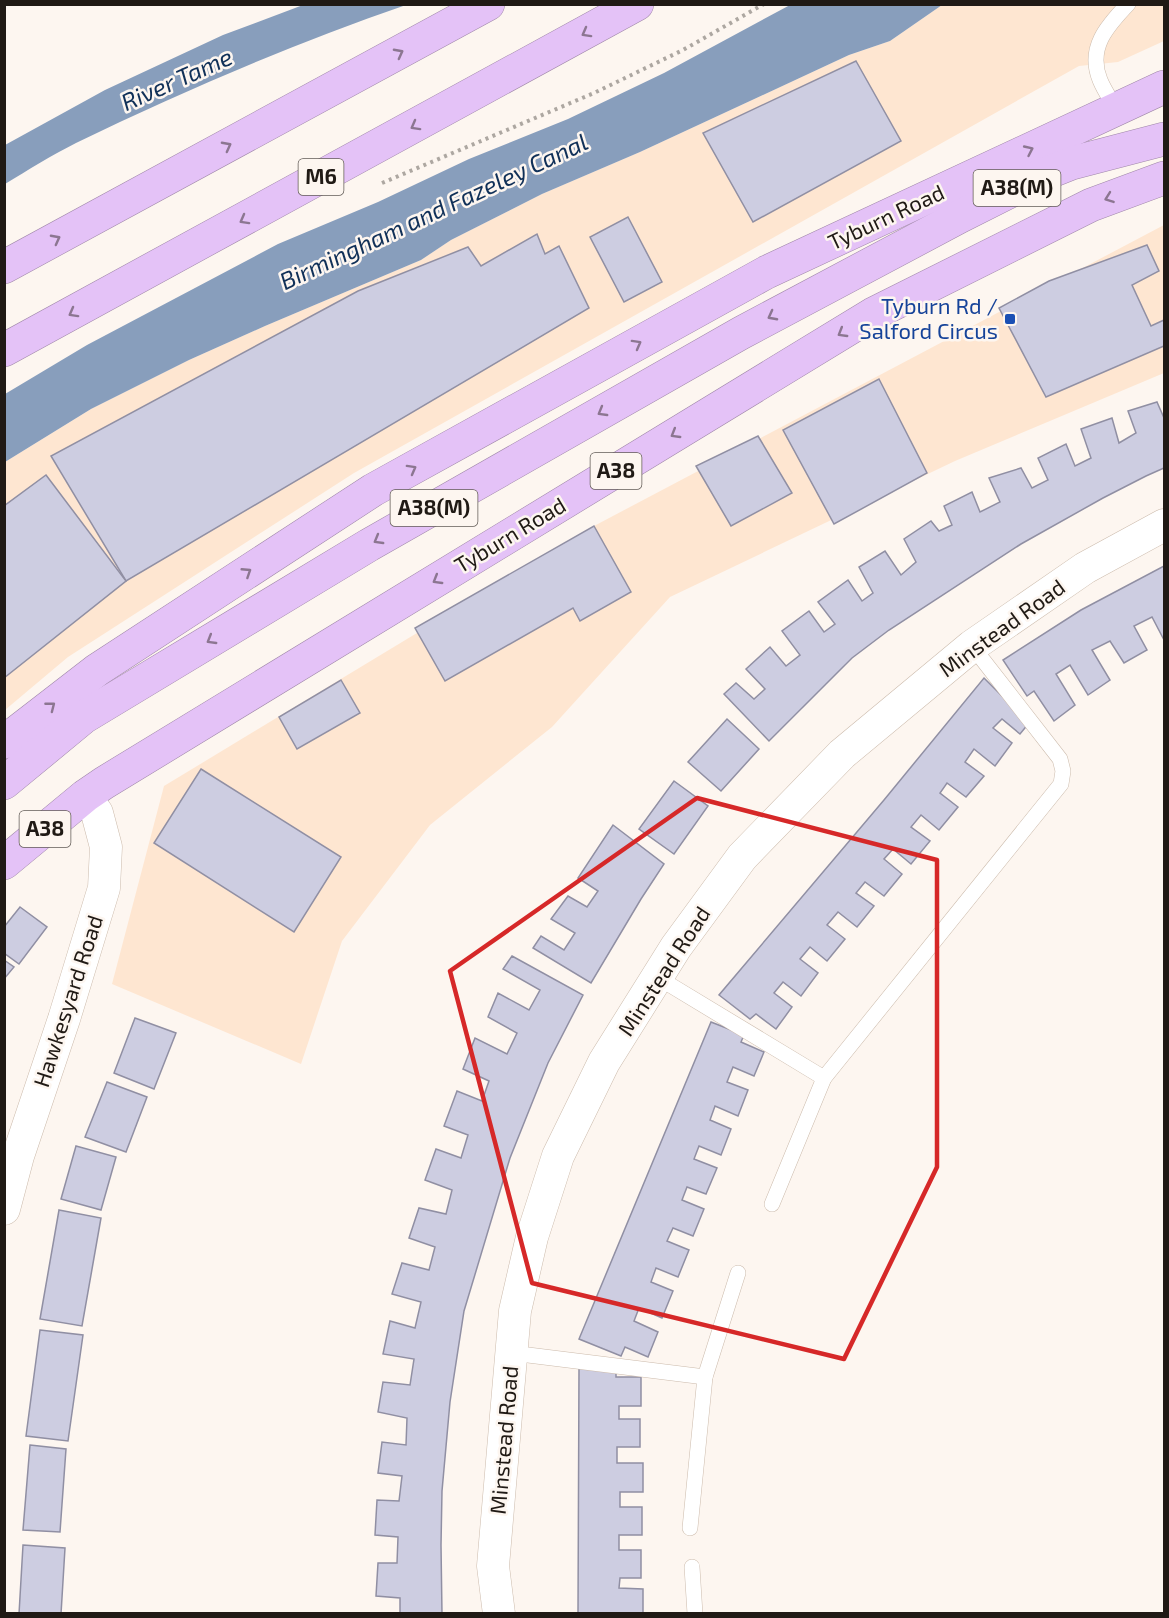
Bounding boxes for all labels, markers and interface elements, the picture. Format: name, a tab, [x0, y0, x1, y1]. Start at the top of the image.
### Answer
one-way arrow	[582, 26, 592, 37]
water label: River Tame	[116, 41, 237, 116]
one-way arrow	[393, 49, 403, 60]
one-way arrow	[411, 119, 421, 130]
water label: Birmingham and Fazeley Canal	[275, 126, 592, 295]
one-way arrow	[221, 142, 232, 153]
one-way arrow	[1023, 145, 1034, 157]
road number: M6	[298, 159, 344, 195]
road number: A38(M)	[974, 170, 1060, 206]
street label: Tyburn Road	[823, 178, 948, 254]
one-way arrow	[1105, 191, 1115, 204]
one-way arrow	[239, 213, 250, 224]
one-way arrow	[50, 235, 60, 246]
place label: Tyburn Rd / Salford Circus	[859, 292, 998, 343]
one-way arrow	[68, 306, 79, 317]
one-way arrow	[768, 309, 779, 321]
marker: Tyburn Rd / Salford Circus	[1003, 312, 1017, 326]
one-way arrow	[838, 325, 848, 337]
one-way arrow	[631, 340, 642, 351]
one-way arrow	[598, 405, 608, 416]
one-way arrow	[671, 427, 681, 439]
road number: A38	[590, 453, 642, 489]
one-way arrow	[405, 465, 416, 476]
road number: A38(M)	[390, 490, 478, 526]
street label: Tyburn Road	[449, 491, 570, 578]
one-way arrow	[374, 532, 384, 544]
one-way arrow	[240, 569, 251, 580]
one-way arrow	[433, 572, 443, 584]
street label: Minstead Road	[933, 573, 1069, 682]
one-way arrow	[207, 633, 217, 645]
one-way arrow	[44, 702, 55, 713]
road number: A38	[20, 811, 70, 847]
street label: Minstead Road	[612, 901, 715, 1040]
street label: Hawkesyard Road	[27, 912, 107, 1090]
street label: Minstead Road	[484, 1364, 522, 1515]

